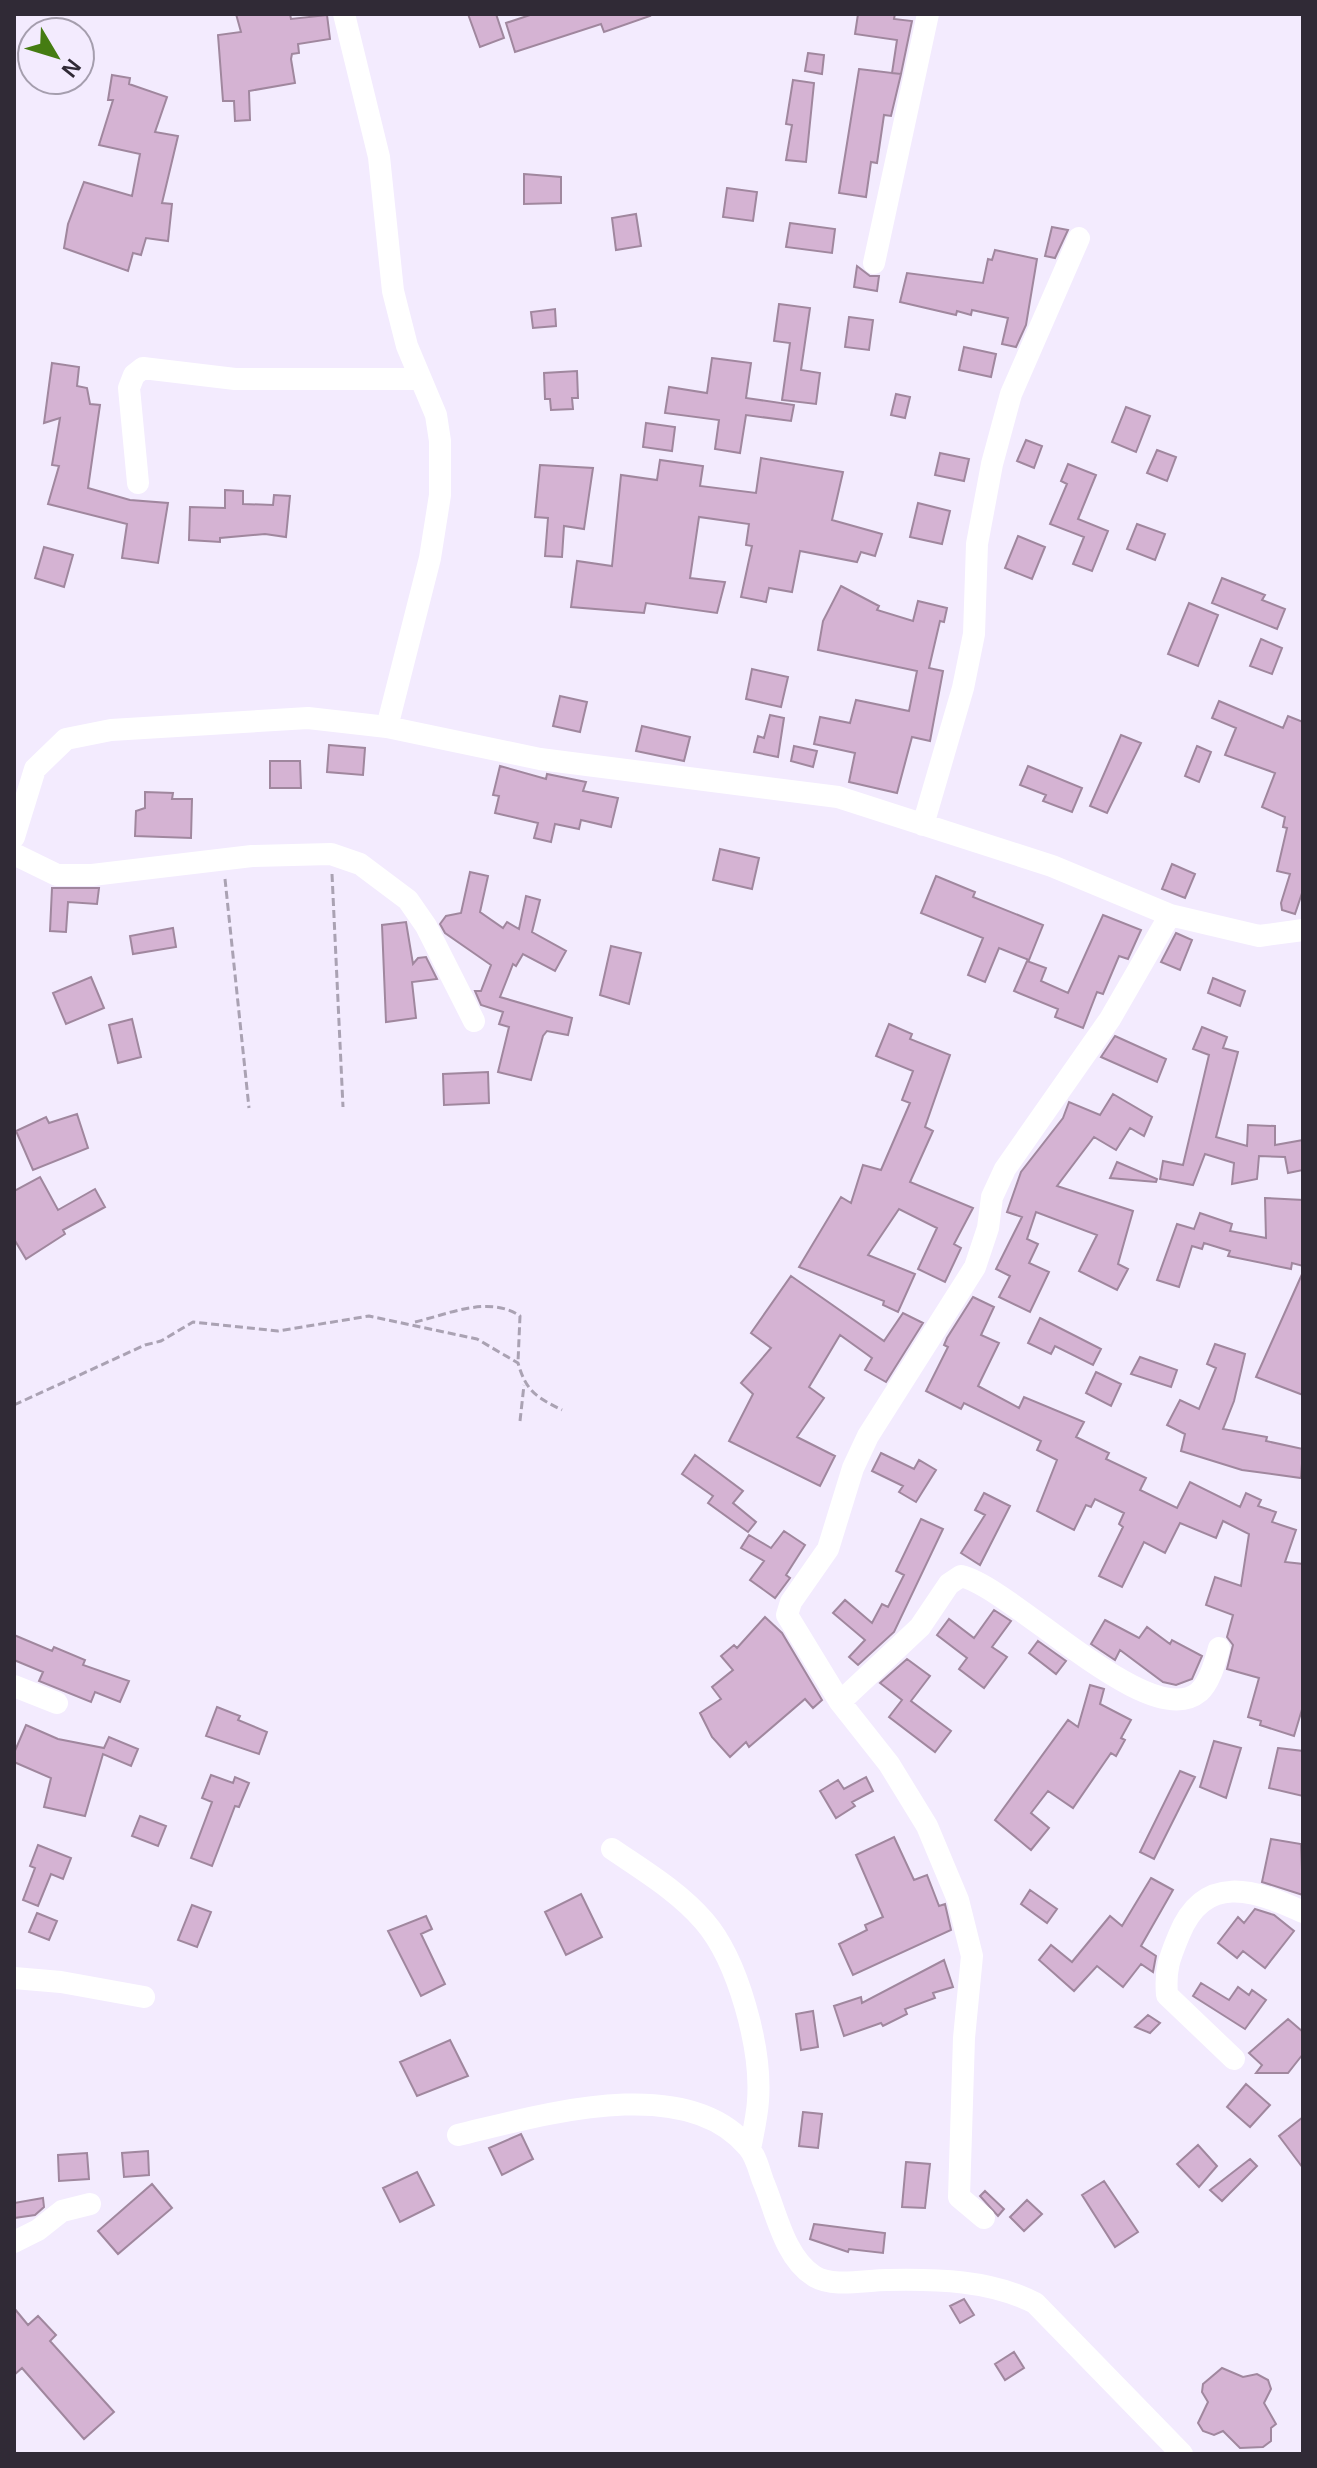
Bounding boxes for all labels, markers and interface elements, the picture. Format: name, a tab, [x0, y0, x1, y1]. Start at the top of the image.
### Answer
north arrow	[16, 16, 96, 96]
text: N	[57, 54, 86, 82]

